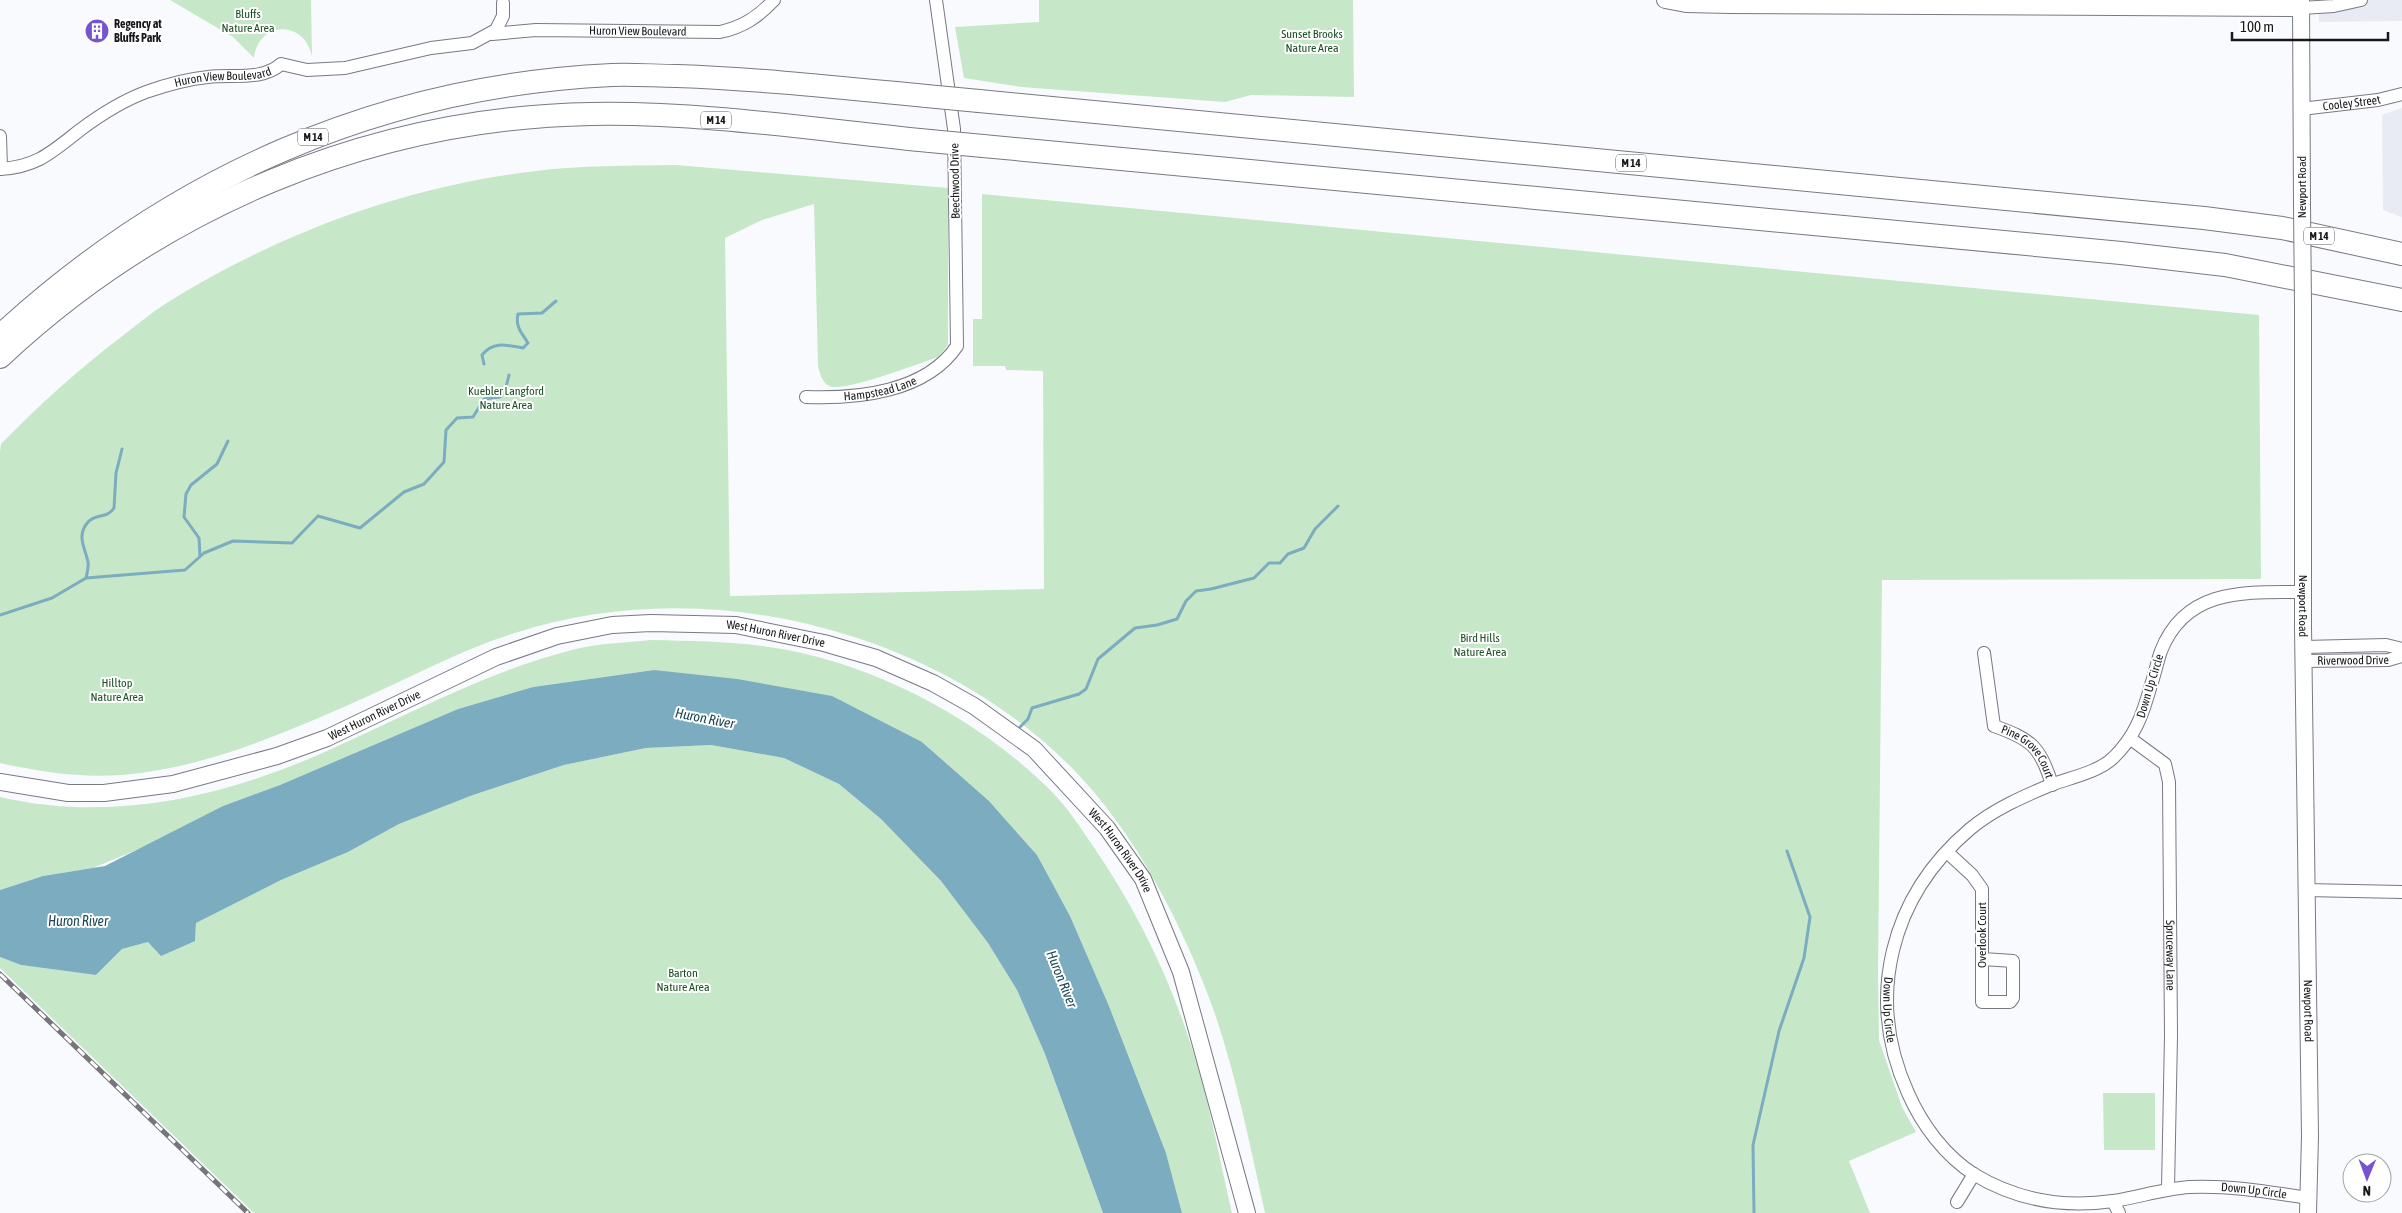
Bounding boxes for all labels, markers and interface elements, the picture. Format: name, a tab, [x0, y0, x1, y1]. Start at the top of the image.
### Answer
park label: Bluffs Nature Area	[222, 7, 275, 35]
scale bar	[2232, 10, 2388, 42]
place label: Regency at Bluffs Park	[114, 17, 162, 45]
building icon: Regency at Bluffs Park	[84, 18, 110, 44]
text: 100 m	[2240, 18, 2274, 35]
street label: Huron View Boulevard	[589, 24, 687, 39]
park label: Sunset Brooks Nature Area	[1281, 27, 1343, 55]
street label: Huron View Boulevard	[173, 64, 273, 90]
street label: Cooley Street	[2322, 92, 2383, 113]
road number: M 14	[701, 112, 731, 128]
road number: M 14	[298, 128, 328, 146]
street label: Beechwood Drive	[947, 143, 963, 219]
road number: M 14	[1616, 154, 1646, 172]
street label: Newport Road	[2295, 156, 2309, 218]
road number: M 14	[2304, 228, 2334, 245]
street label: Hampstead Lane	[843, 374, 919, 404]
park label: Kuebler Langford Nature Area	[468, 384, 544, 412]
street label: Newport Road	[2296, 575, 2310, 637]
street label: West Huron River Drive	[726, 618, 826, 650]
park label: Bird Hills Nature Area	[1454, 631, 1507, 659]
street label: Down Up Circle	[2134, 652, 2166, 720]
street label: Riverwood Drive	[2317, 653, 2389, 668]
park label: Hilltop Nature Area	[91, 676, 144, 704]
street label: West Huron River Drive	[326, 687, 423, 743]
water label: Huron River	[674, 704, 737, 732]
street label: Pine Grove Court	[1999, 722, 2057, 780]
street label: West Huron River Drive	[1086, 806, 1155, 894]
street label: Overlook Court	[1975, 902, 1989, 968]
water label: Huron River	[48, 913, 109, 929]
street label: Spruceway Lane	[2163, 920, 2178, 991]
water label: Huron River	[1043, 948, 1081, 1011]
park label: Barton Nature Area	[657, 966, 710, 994]
street label: Down Up Circle	[1880, 976, 1898, 1044]
street label: Newport Road	[2301, 980, 2316, 1042]
north arrow	[2342, 1153, 2392, 1203]
street label: Down Up Circle	[2221, 1180, 2288, 1202]
text: N	[2363, 1183, 2371, 1199]

